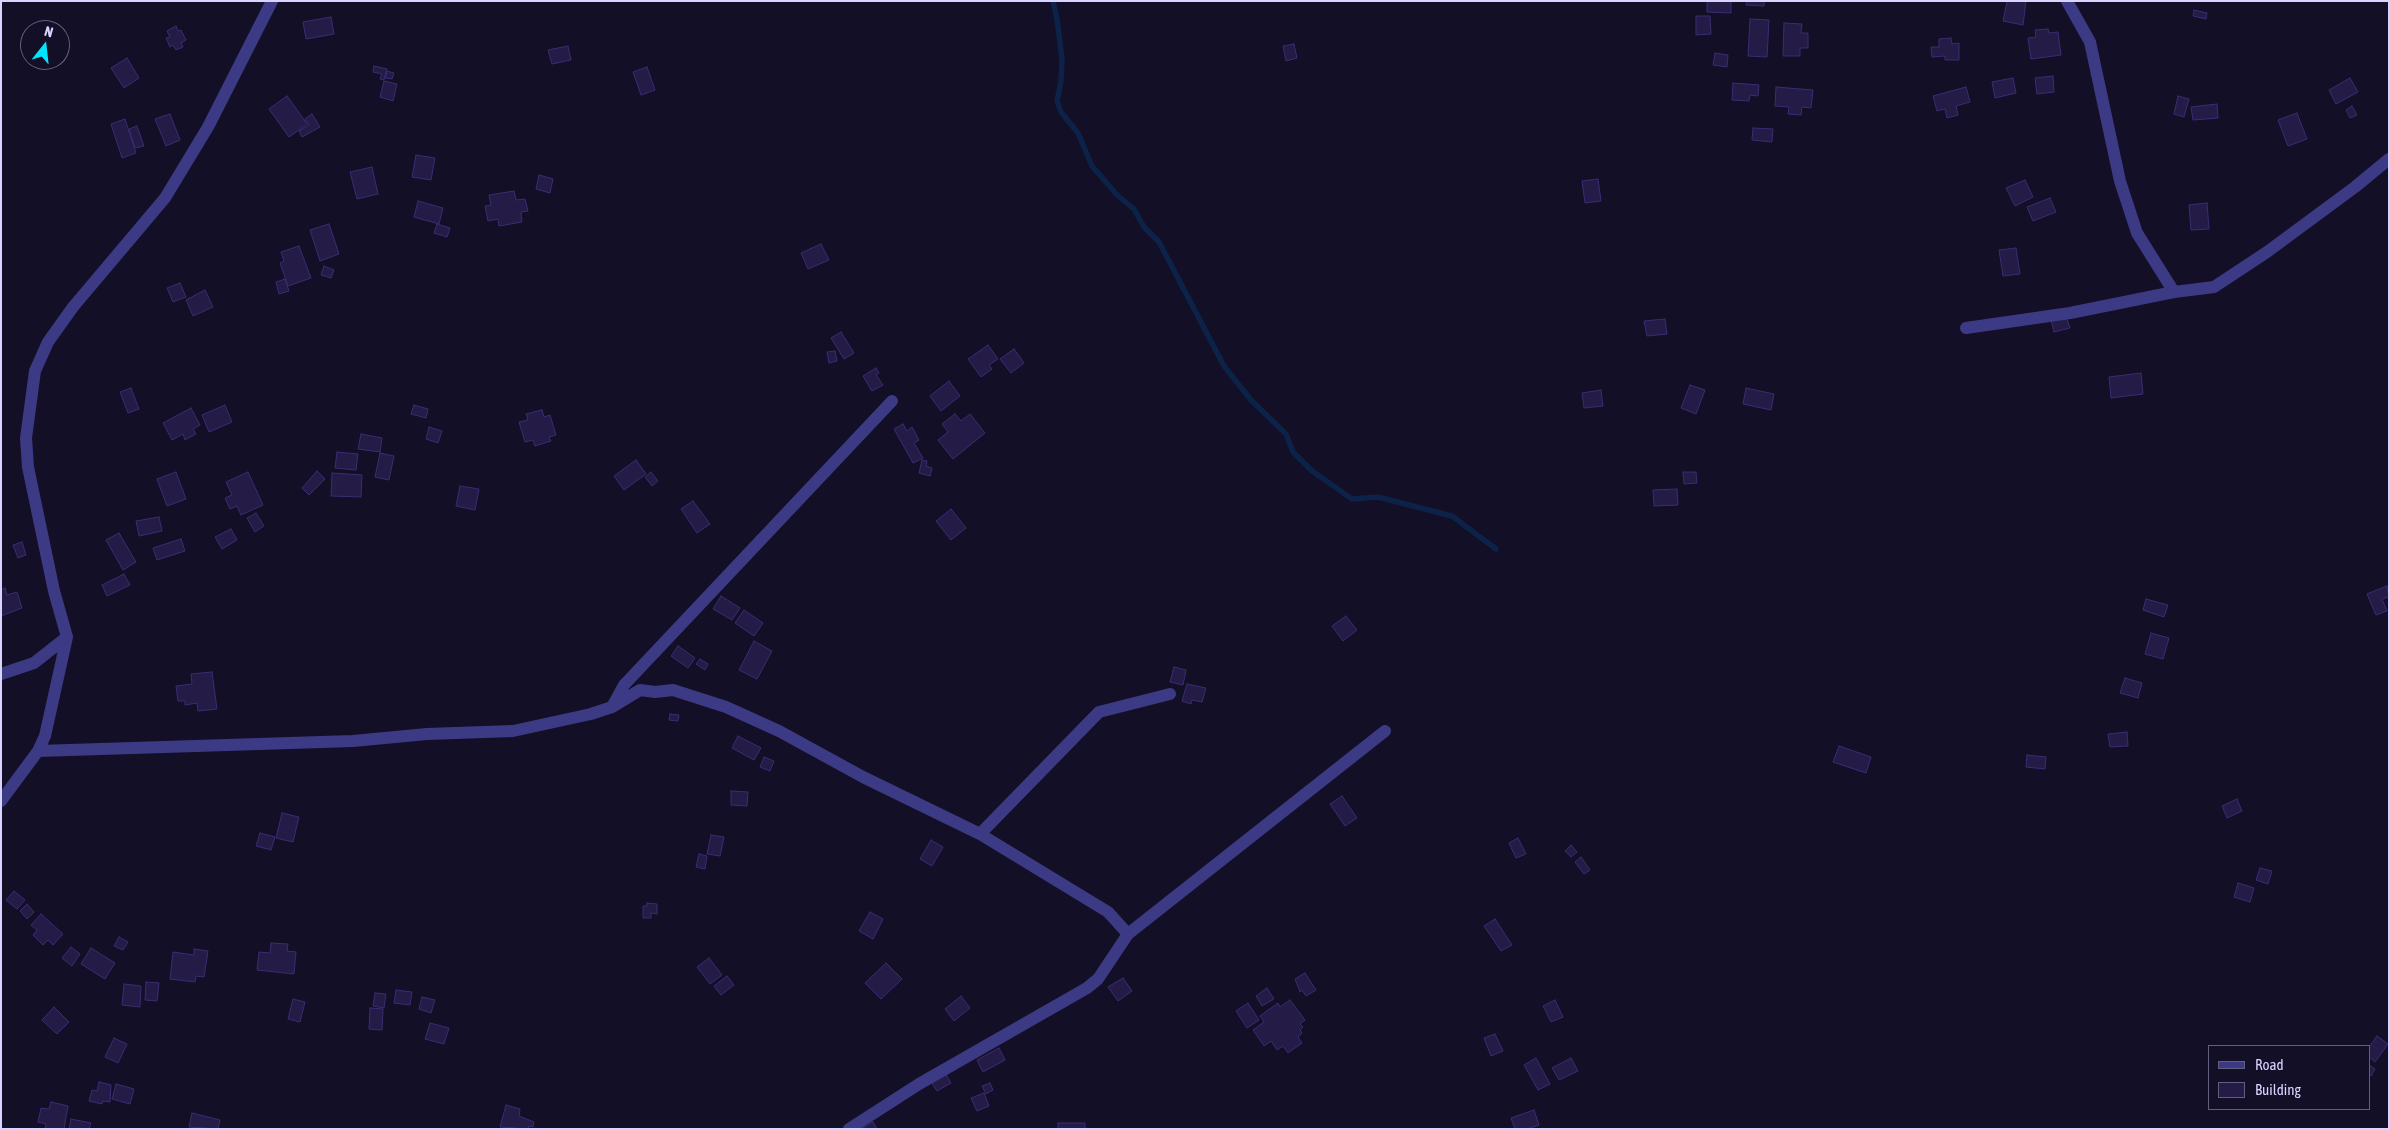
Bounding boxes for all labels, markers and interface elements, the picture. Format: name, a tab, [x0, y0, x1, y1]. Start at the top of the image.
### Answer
north arrow	[20, 20, 70, 70]
text: N	[43, 23, 55, 40]
legend	[2208, 1045, 2370, 1110]
text: Road	[2255, 1056, 2284, 1073]
text: Building	[2255, 1081, 2301, 1098]

